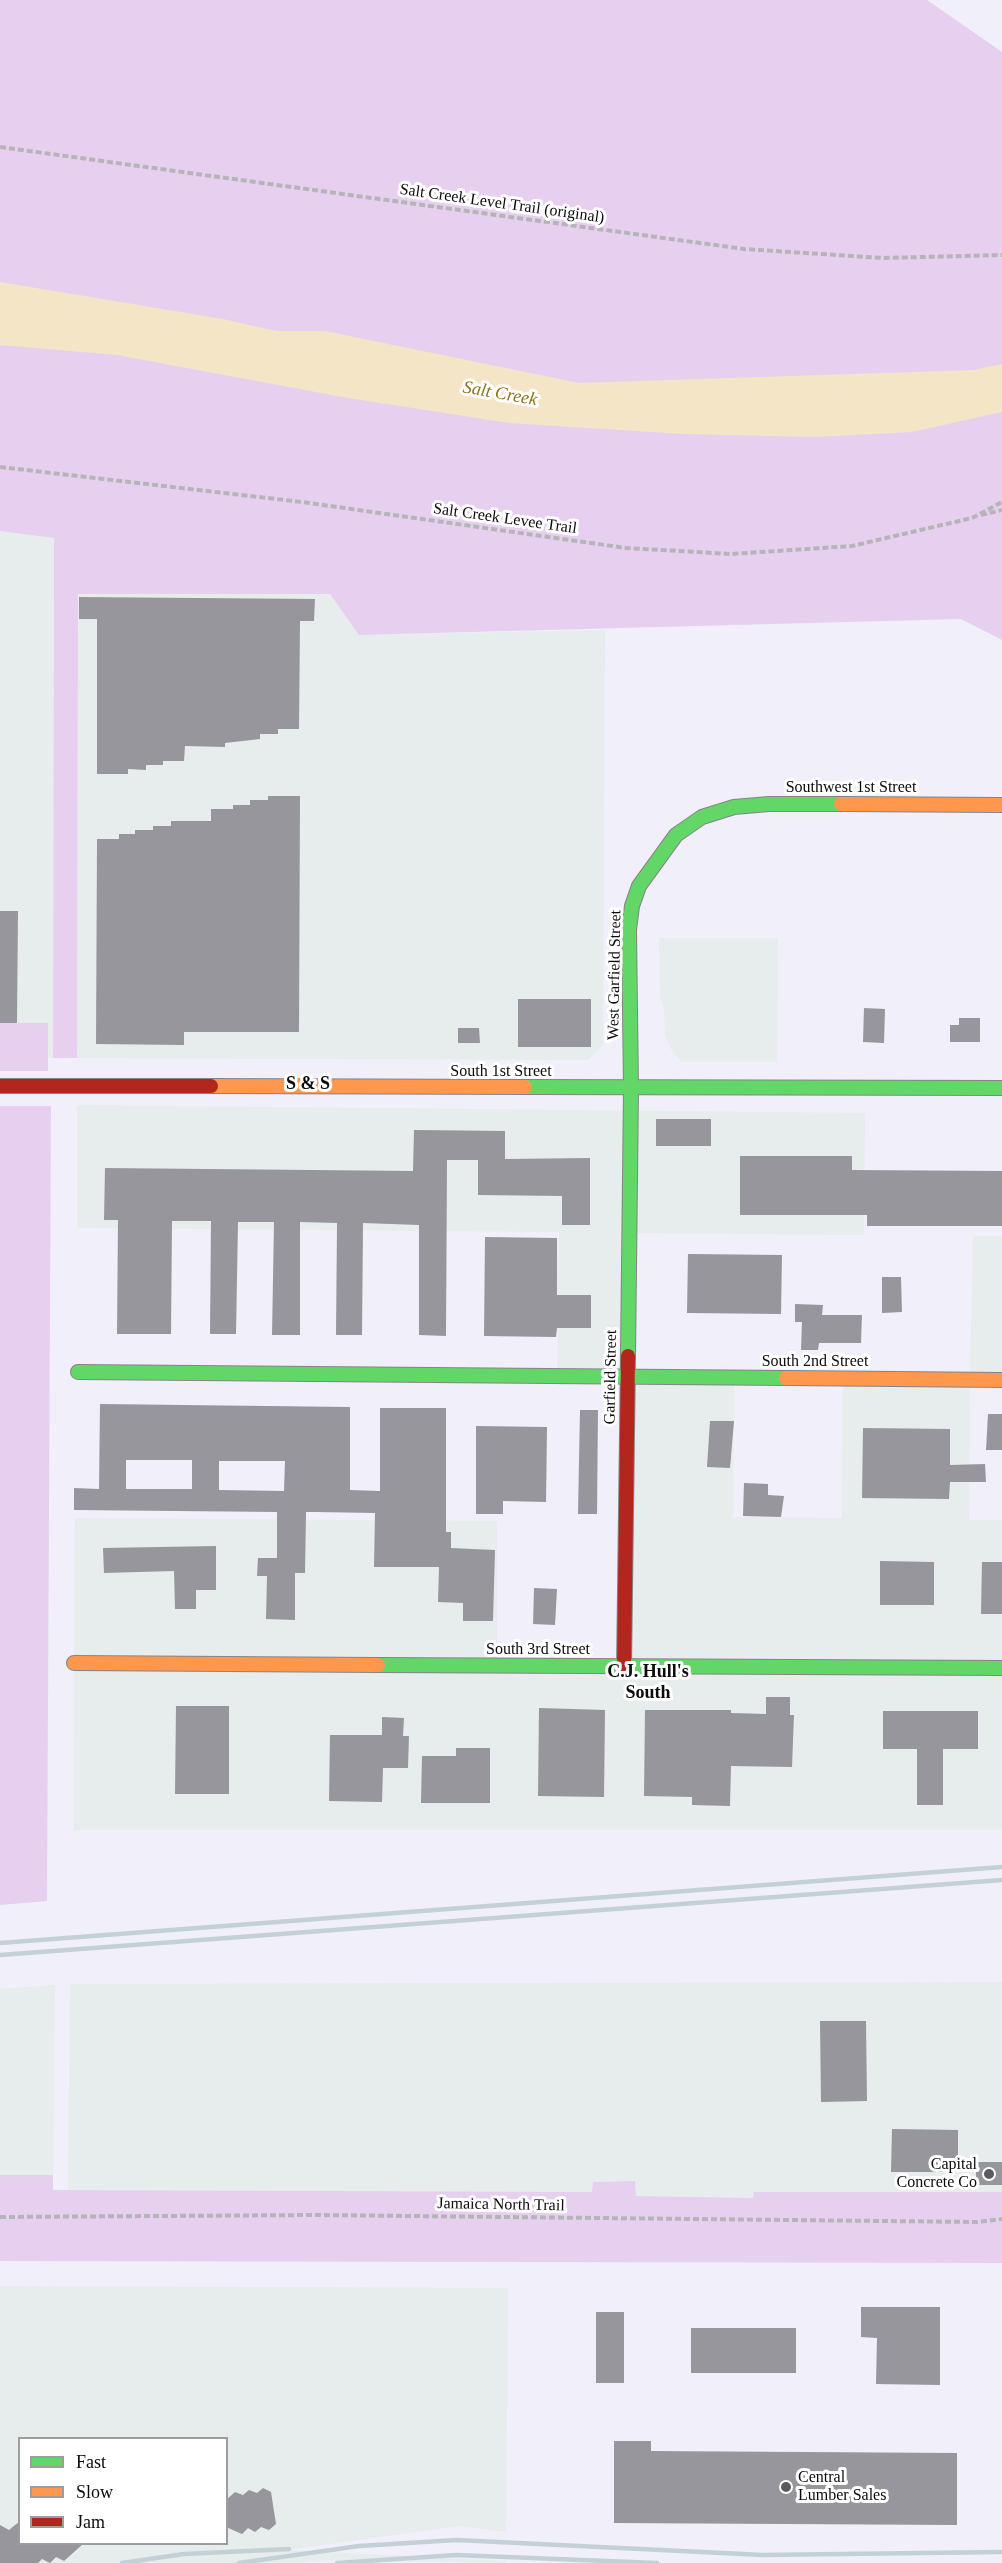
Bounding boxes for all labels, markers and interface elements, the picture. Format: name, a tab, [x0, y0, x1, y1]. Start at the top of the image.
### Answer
street label: Salt Creek Level Trail (original)	[398, 180, 606, 228]
water label: Salt Creek	[461, 377, 539, 411]
street label: Salt Creek Levee Trail	[432, 499, 578, 539]
street label: Southwest 1st Street	[786, 778, 916, 798]
street label: West Garfield Street	[604, 910, 626, 1040]
street label: South 1st Street	[450, 1062, 552, 1082]
district label: S & S	[286, 1073, 330, 1095]
street label: Garfield Street	[601, 1330, 621, 1424]
street label: South 2nd Street	[762, 1352, 868, 1372]
street label: South 3rd Street	[486, 1640, 590, 1660]
district label: C.J. Hull's South	[607, 1661, 689, 1704]
place label: Capital Concrete Co	[897, 2155, 977, 2193]
marker: Capital Concrete Co	[982, 2167, 996, 2181]
street label: Jamaica North Trail	[437, 2194, 565, 2216]
legend	[18, 2437, 228, 2545]
text: Fast	[76, 2452, 106, 2472]
place label: Central Lumber Sales	[798, 2468, 886, 2506]
marker: Central Lumber Sales	[779, 2480, 793, 2494]
text: Slow	[76, 2482, 113, 2502]
text: Jam	[76, 2512, 105, 2532]

